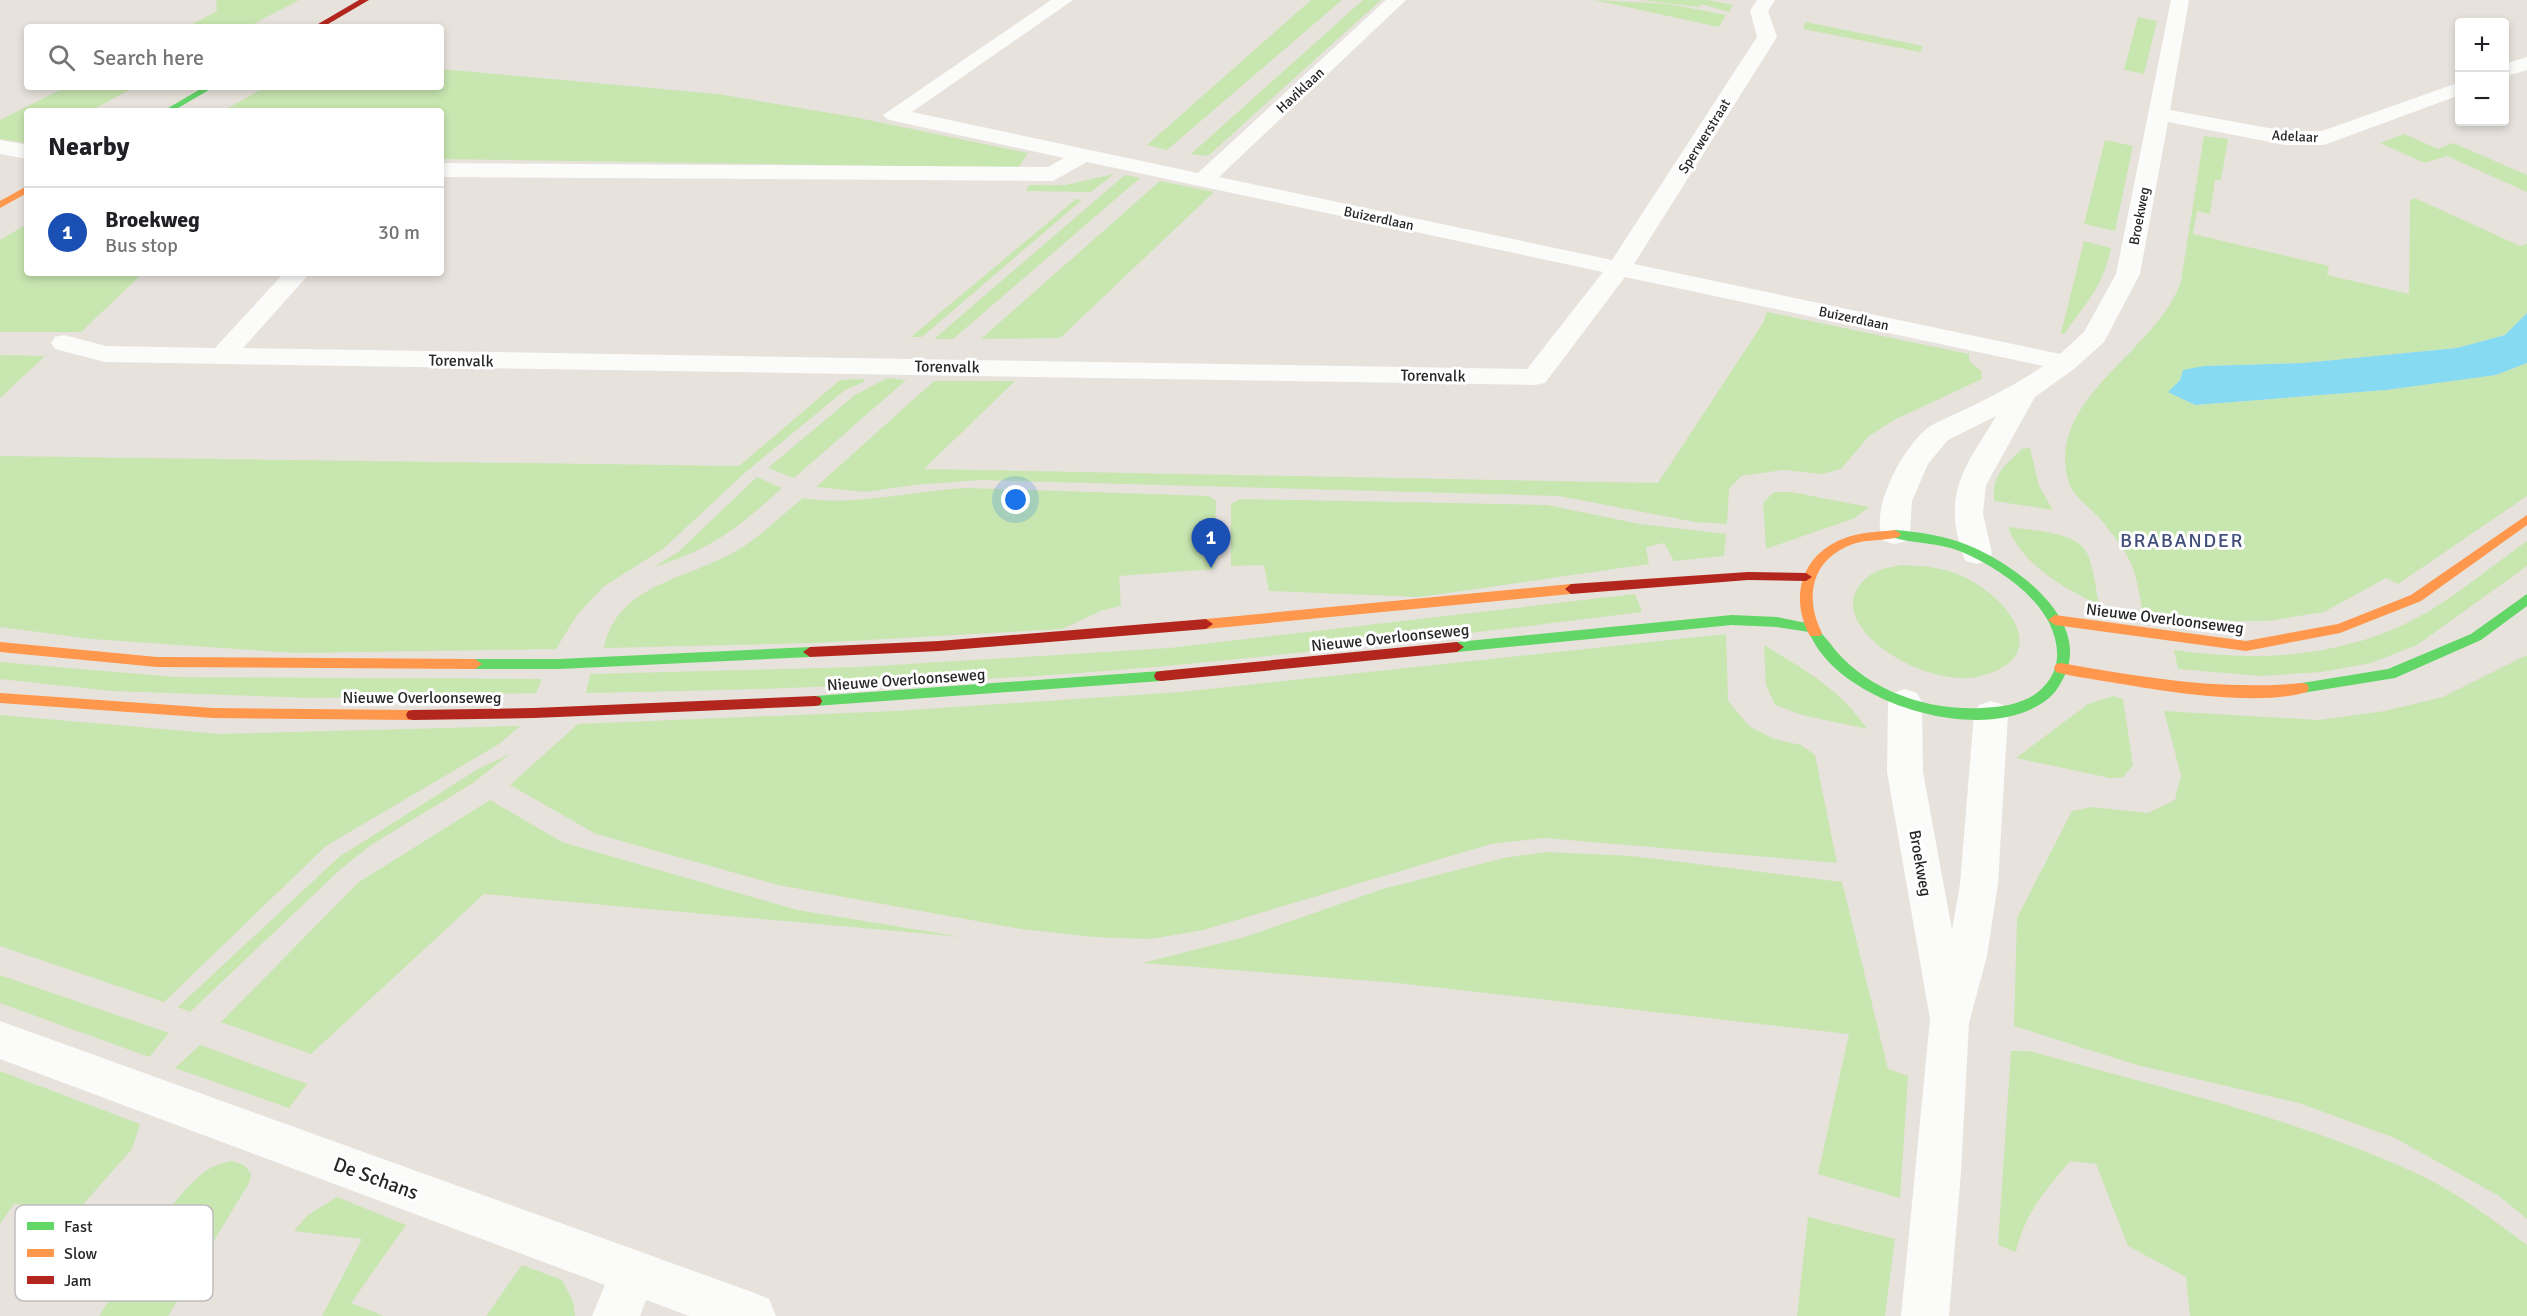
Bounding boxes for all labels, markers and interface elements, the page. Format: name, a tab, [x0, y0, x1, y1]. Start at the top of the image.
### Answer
map controls	[2455, 18, 2509, 126]
button: +	[2455, 18, 2509, 72]
search box	[24, 24, 444, 90]
icon: search	[45, 41, 78, 74]
text: Search here	[93, 44, 204, 71]
street label: Haviklaan	[1273, 64, 1328, 117]
button: −	[2455, 72, 2509, 126]
street label: Sperwerstraat	[1675, 96, 1734, 177]
street label: Adelaar	[2271, 127, 2319, 146]
text: Nearby	[48, 131, 129, 163]
street label: Broekweg	[2126, 186, 2153, 247]
street label: Buizerdlaan	[1342, 203, 1416, 234]
text: Broekweg	[105, 206, 200, 233]
text: 1	[62, 220, 73, 245]
text: 30 m	[378, 220, 420, 245]
text: Bus stop	[105, 233, 178, 258]
street label: Buizerdlaan	[1817, 303, 1891, 334]
street label: Torenvalk	[428, 350, 494, 372]
street label: Torenvalk	[914, 356, 980, 378]
street label: Torenvalk	[1400, 365, 1466, 387]
your location	[1001, 485, 1030, 514]
pin: 1	[1192, 518, 1230, 568]
district label: BRABANDER	[2120, 528, 2244, 553]
street label: Nieuwe Overloonseweg	[2085, 599, 2245, 639]
street label: Nieuwe Overloonseweg	[1310, 620, 1470, 656]
street label: Nieuwe Overloonseweg	[826, 664, 986, 696]
street label: Nieuwe Overloonseweg	[343, 688, 501, 708]
street label: Broekweg	[1904, 828, 1936, 898]
street label: De Schans	[330, 1152, 422, 1205]
legend	[15, 1205, 213, 1301]
text: Fast	[64, 1217, 93, 1237]
text: Slow	[64, 1244, 98, 1264]
text: Jam	[64, 1271, 92, 1291]

